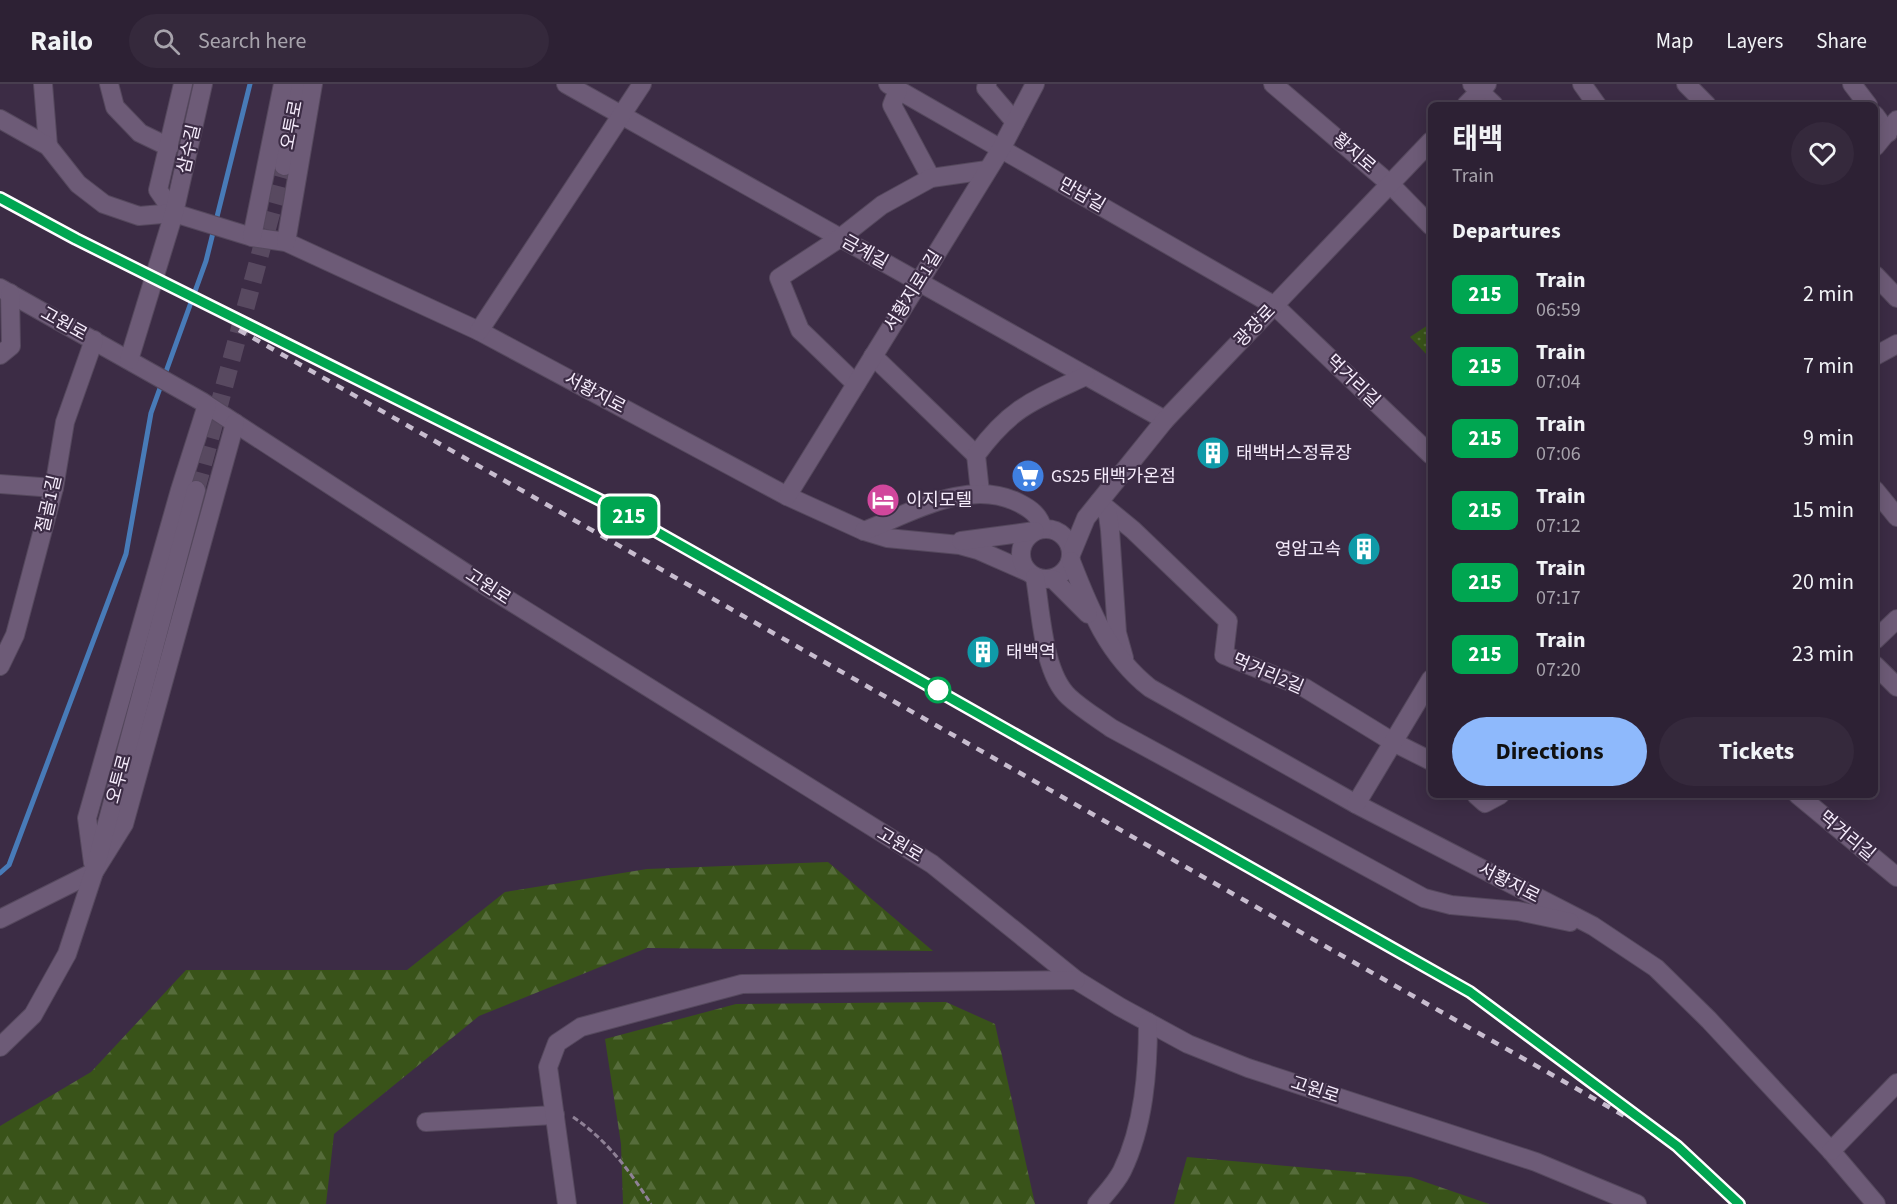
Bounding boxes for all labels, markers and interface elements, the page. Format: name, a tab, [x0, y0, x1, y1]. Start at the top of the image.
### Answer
search box	[129, 14, 549, 68]
text: Railo	[30, 21, 93, 61]
icon: search	[150, 25, 183, 58]
text: Search here	[198, 25, 306, 57]
text: Map	[1656, 26, 1693, 56]
text: Layers	[1726, 26, 1783, 56]
text: Share	[1816, 26, 1867, 56]
street label: 오투로	[275, 98, 309, 152]
text: 태백	[1452, 119, 1504, 159]
street label: 삼수길	[171, 122, 207, 176]
button: heart	[1791, 122, 1854, 185]
street label: 황지로	[1327, 127, 1381, 179]
text: Train	[1452, 162, 1494, 190]
street label: 만남길	[1054, 172, 1110, 218]
text: Departures	[1452, 215, 1561, 247]
street label: 금계길	[837, 229, 893, 275]
street label: 서황지로1길	[878, 245, 948, 337]
text: Train	[1536, 264, 1586, 296]
text: 2 min	[1803, 278, 1854, 310]
text: 215	[1468, 279, 1502, 309]
text: 06:59	[1536, 296, 1581, 324]
street label: 광장로	[1229, 299, 1281, 353]
street label: 고원로	[36, 301, 92, 347]
text: Train	[1536, 336, 1586, 368]
street label: 먹거리길	[1320, 349, 1386, 413]
text: 7 min	[1803, 350, 1854, 382]
text: 215	[1468, 351, 1502, 381]
street label: 서황지로	[560, 366, 630, 420]
text: 07:04	[1536, 368, 1581, 396]
text: Train	[1536, 408, 1586, 440]
text: 9 min	[1803, 422, 1854, 454]
text: 215	[1468, 423, 1502, 453]
building icon: 태백버스정류장	[1195, 435, 1231, 471]
text: 07:06	[1536, 440, 1581, 468]
place label: 태백버스정류장	[1236, 441, 1352, 466]
supermarket icon: GS25 태백가온점	[1010, 458, 1046, 494]
place label: GS25 태백가온점	[1051, 464, 1176, 489]
street label: 절골1길	[30, 473, 68, 535]
text: Train	[1536, 480, 1586, 512]
hotel icon: 이지모텔	[865, 482, 901, 518]
place label: 이지모텔	[906, 488, 972, 513]
text: 15 min	[1792, 494, 1854, 526]
text: 215	[1468, 495, 1502, 525]
line badge: 215	[594, 496, 664, 536]
text: 215	[612, 501, 646, 531]
text: 07:12	[1536, 512, 1581, 540]
building icon: 영암고속	[1346, 531, 1382, 567]
place label: 영암고속	[1275, 537, 1341, 562]
text: Train	[1536, 552, 1586, 584]
street label: 고원로	[460, 563, 516, 611]
text: 20 min	[1792, 566, 1854, 598]
text: 215	[1468, 567, 1502, 597]
text: 07:17	[1536, 584, 1581, 612]
text: Train	[1536, 624, 1586, 656]
building icon: 태백역	[965, 634, 1001, 670]
text: 23 min	[1792, 638, 1854, 670]
text: 215	[1468, 639, 1502, 669]
place label: 태백역	[1006, 640, 1056, 665]
street label: 먹거리2길	[1229, 648, 1307, 700]
text: 07:20	[1536, 656, 1581, 684]
unlabelled marker	[925, 677, 951, 703]
button: Directions	[1452, 717, 1647, 786]
button: Tickets	[1659, 717, 1854, 786]
street label: 오투로	[100, 752, 138, 806]
street label: 먹거리길	[1814, 805, 1880, 867]
street label: 고원로	[872, 821, 928, 869]
street label: 서황지로	[1474, 857, 1544, 909]
street label: 고원로	[1288, 1070, 1342, 1110]

